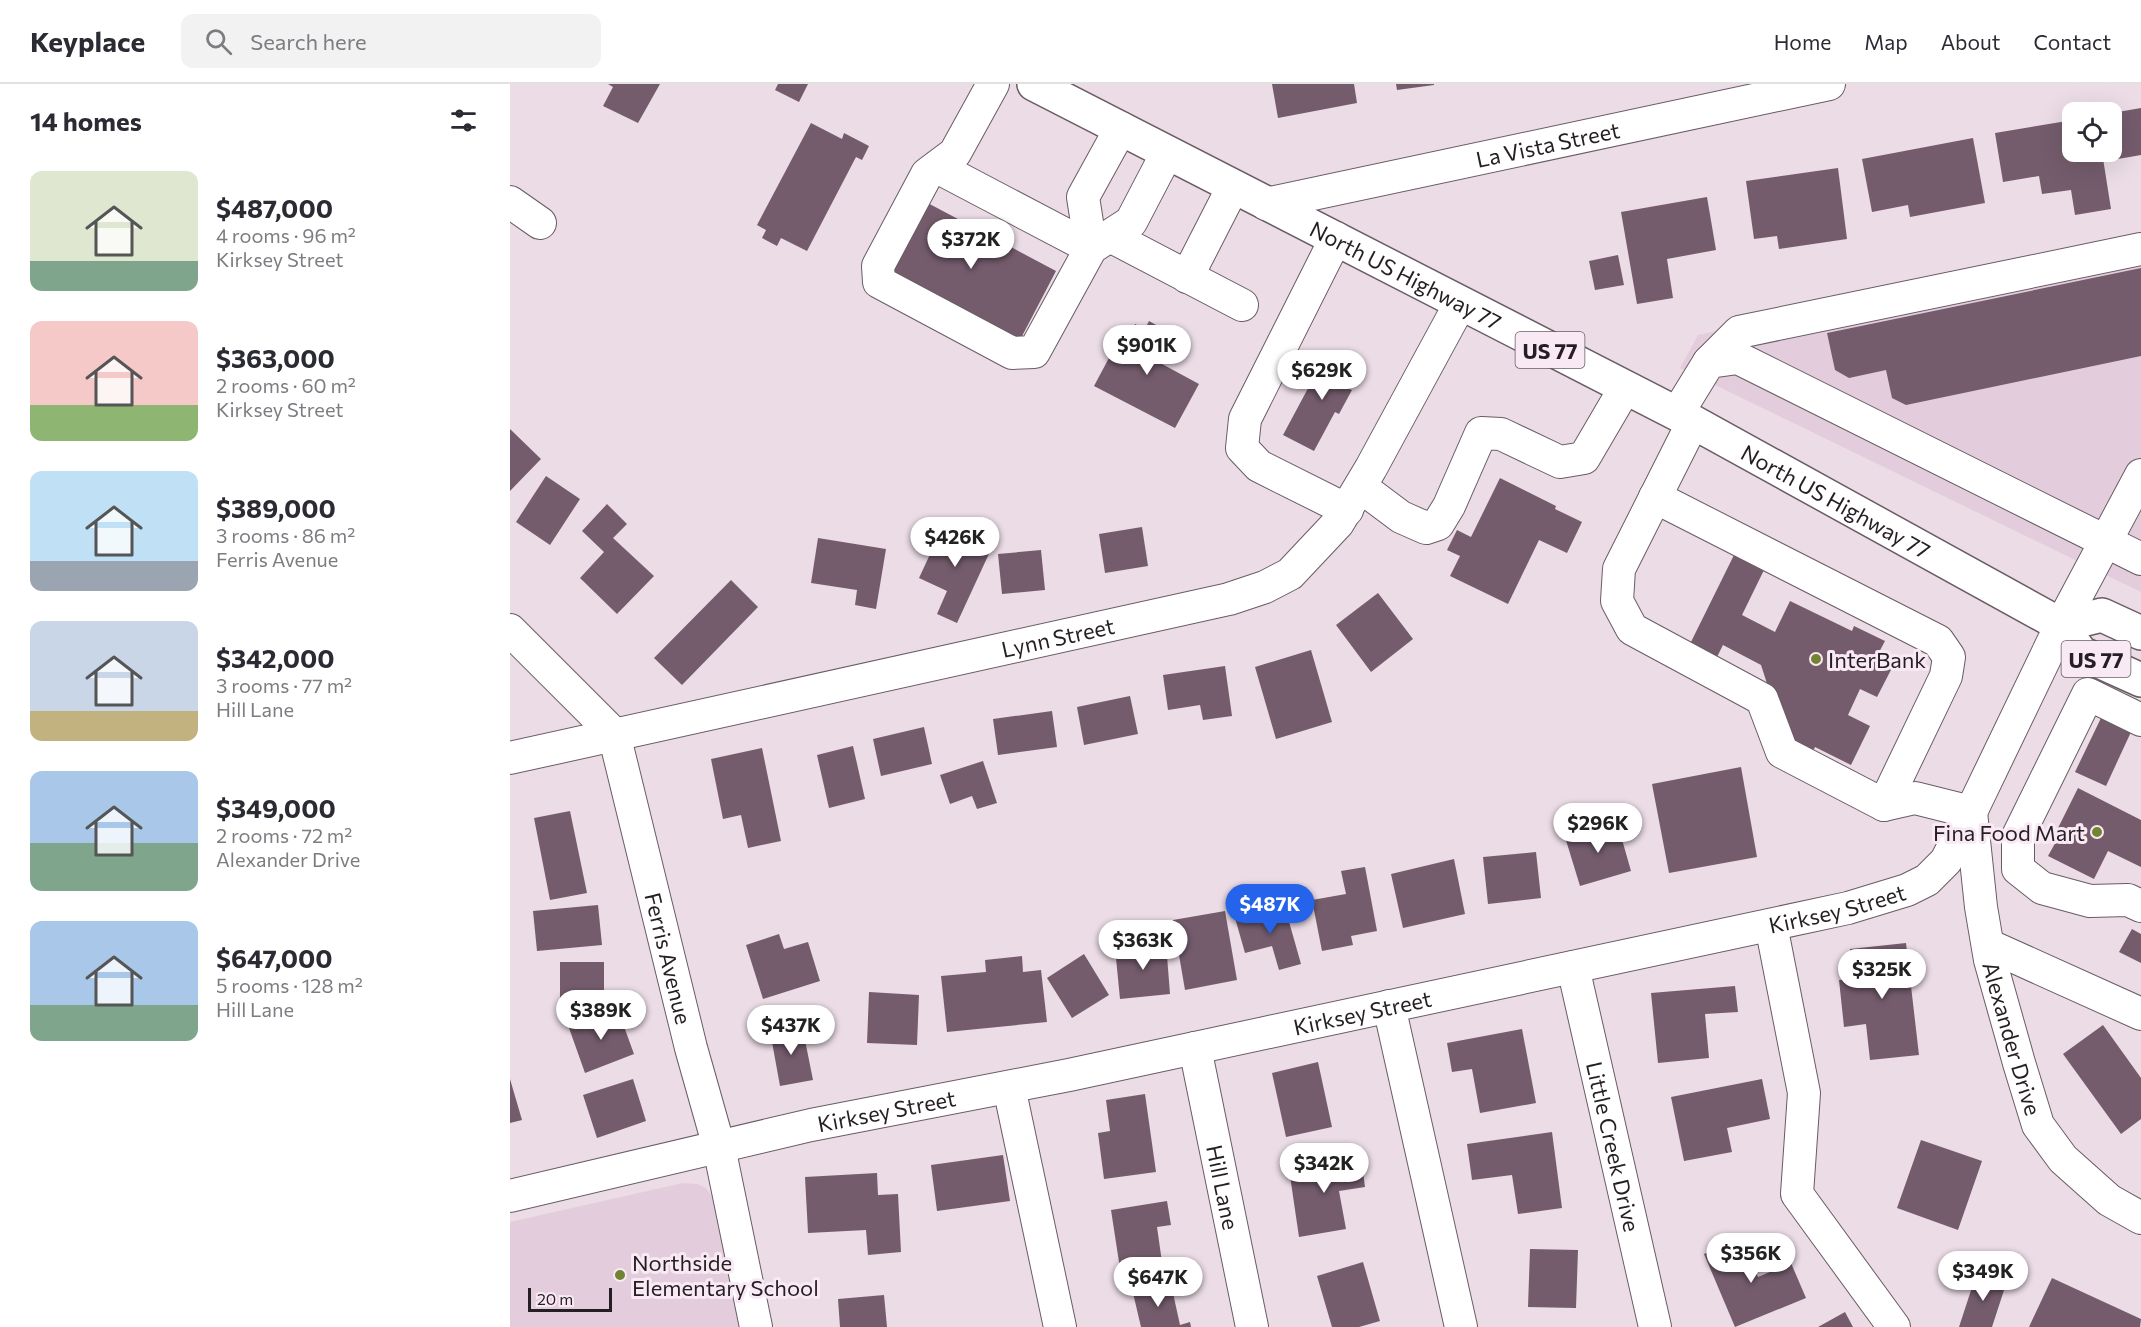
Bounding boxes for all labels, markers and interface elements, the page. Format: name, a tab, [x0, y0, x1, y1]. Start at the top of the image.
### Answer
search box	[181, 14, 601, 68]
text: Keyplace	[30, 24, 145, 58]
icon: search	[202, 25, 235, 58]
text: Search here	[250, 28, 367, 55]
text: Home	[1774, 29, 1831, 54]
text: Map	[1864, 29, 1908, 54]
text: About	[1941, 29, 2000, 54]
text: Contact	[2033, 29, 2111, 54]
map controls	[2062, 102, 2122, 162]
button: locate	[2062, 102, 2122, 162]
icon: filters	[447, 104, 480, 137]
text: 14 homes	[30, 105, 142, 136]
street label: La Vista Street	[1473, 116, 1622, 172]
text: $487,000	[216, 192, 333, 223]
icon: home	[78, 195, 150, 267]
street label: North US Highway 77	[1306, 214, 1506, 335]
pin: $372K	[929, 219, 1013, 270]
text: 4 rooms · 96 m²	[216, 223, 356, 247]
text: $372K	[941, 226, 1001, 250]
text: Kirksey Street	[216, 247, 344, 271]
pin: $901K	[1105, 325, 1189, 376]
text: $901K	[1117, 332, 1177, 356]
road number: US 77	[1516, 332, 1584, 368]
text: $363,000	[216, 342, 335, 373]
icon: home	[78, 345, 150, 417]
pin: $629K	[1280, 350, 1364, 401]
text: $629K	[1291, 357, 1353, 381]
text: 2 rooms · 60 m²	[216, 373, 356, 397]
text: Kirksey Street	[216, 397, 344, 421]
street label: North US Highway 77	[1737, 438, 1935, 564]
text: $389,000	[216, 492, 336, 523]
icon: home	[78, 495, 150, 567]
pin: $426K	[913, 517, 997, 568]
text: 3 rooms · 86 m²	[216, 523, 355, 547]
text: $426K	[924, 524, 986, 548]
text: Ferris Avenue	[216, 547, 338, 571]
street label: Lynn Street	[999, 611, 1117, 662]
road number: US 77	[2062, 641, 2130, 677]
text: $342,000	[216, 642, 335, 673]
icon: home	[78, 645, 150, 717]
place label: InterBank	[1828, 646, 1926, 673]
marker: InterBank	[1809, 652, 1823, 666]
text: 3 rooms · 77 m²	[216, 673, 352, 697]
text: Hill Lane	[216, 697, 294, 721]
text: $349,000	[216, 792, 336, 823]
icon: home	[78, 795, 150, 867]
pin: $296K	[1556, 803, 1640, 854]
text: $296K	[1567, 810, 1629, 834]
place label: Fina Food Mart	[1933, 819, 2085, 846]
text: 2 rooms · 72 m²	[216, 823, 352, 847]
marker: Fina Food Mart	[2090, 825, 2104, 839]
text: Alexander Drive	[216, 847, 360, 871]
street label: Kirksey Street	[1766, 878, 1909, 938]
pin: $487K	[1228, 884, 1312, 935]
street label: Ferris Avenue	[640, 890, 698, 1027]
text: $487K	[1240, 891, 1300, 915]
pin: $363K	[1101, 920, 1185, 971]
text: $363K	[1113, 927, 1173, 951]
text: $647,000	[216, 942, 333, 973]
icon: home	[78, 945, 150, 1017]
pin: $325K	[1840, 949, 1924, 1000]
text: $325K	[1852, 956, 1912, 980]
street label: Alexander Drive	[1978, 958, 2048, 1119]
text: 5 rooms · 128 m²	[216, 973, 363, 997]
street label: Kirksey Street	[1291, 984, 1434, 1040]
pin: $389K	[559, 990, 643, 1041]
text: Hill Lane	[216, 997, 294, 1021]
text: $389K	[570, 997, 632, 1021]
pin: $437K	[749, 1005, 833, 1056]
text: $437K	[761, 1012, 821, 1036]
street label: Little Creek Drive	[1581, 1059, 1646, 1234]
street label: Kirksey Street	[815, 1084, 958, 1137]
street label: Hill Lane	[1202, 1142, 1245, 1232]
pin: $342K	[1282, 1143, 1366, 1194]
text: $342K	[1294, 1150, 1354, 1174]
pin: $356K	[1709, 1233, 1793, 1284]
text: $356K	[1720, 1240, 1782, 1264]
place label: Northside Elementary School	[632, 1249, 819, 1301]
pin: $349K	[1941, 1251, 2025, 1302]
pin: $647K	[1116, 1257, 1200, 1308]
text: $349K	[1952, 1258, 2014, 1282]
text: $647K	[1128, 1264, 1188, 1288]
marker: Northside Elementary School	[613, 1268, 627, 1282]
scale bar	[528, 1285, 612, 1312]
text: 20 m	[537, 1289, 573, 1308]

